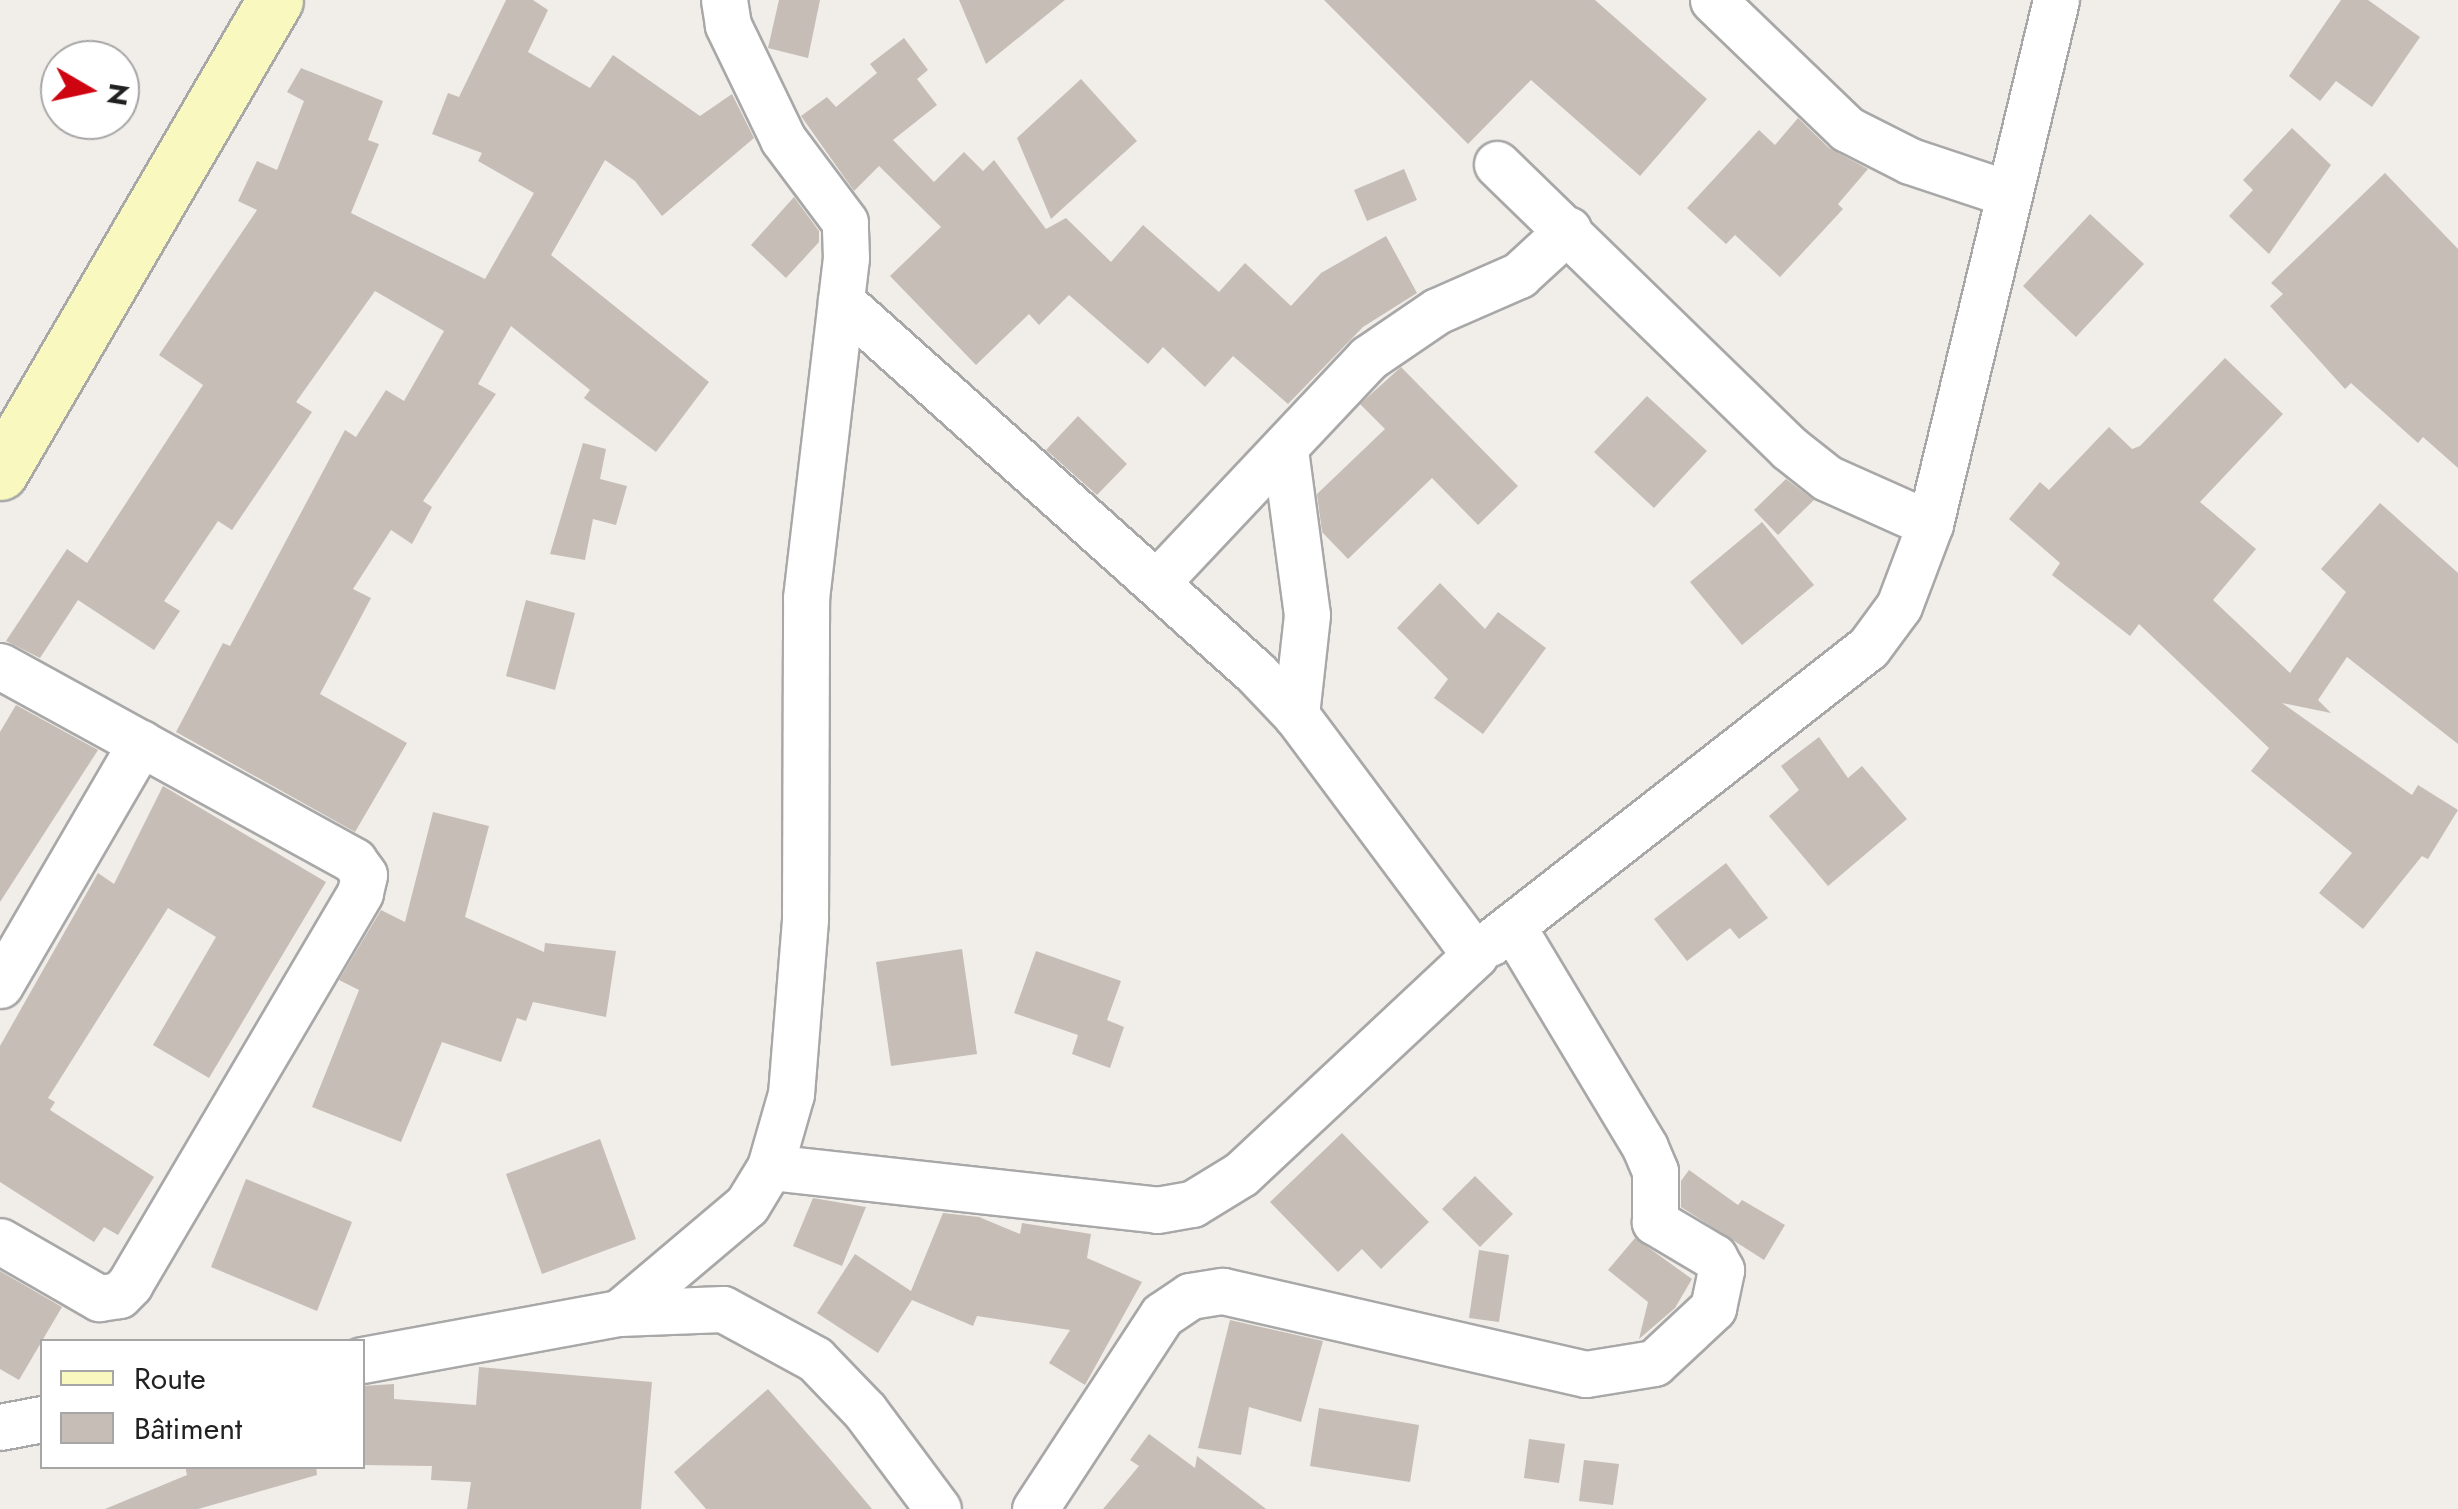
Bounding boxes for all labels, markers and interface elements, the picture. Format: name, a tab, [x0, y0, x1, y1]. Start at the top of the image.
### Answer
north arrow	[40, 40, 140, 140]
text: N	[96, 80, 140, 109]
legend	[40, 1339, 365, 1469]
text: Route	[134, 1357, 206, 1400]
text: Bâtiment	[134, 1407, 242, 1450]

